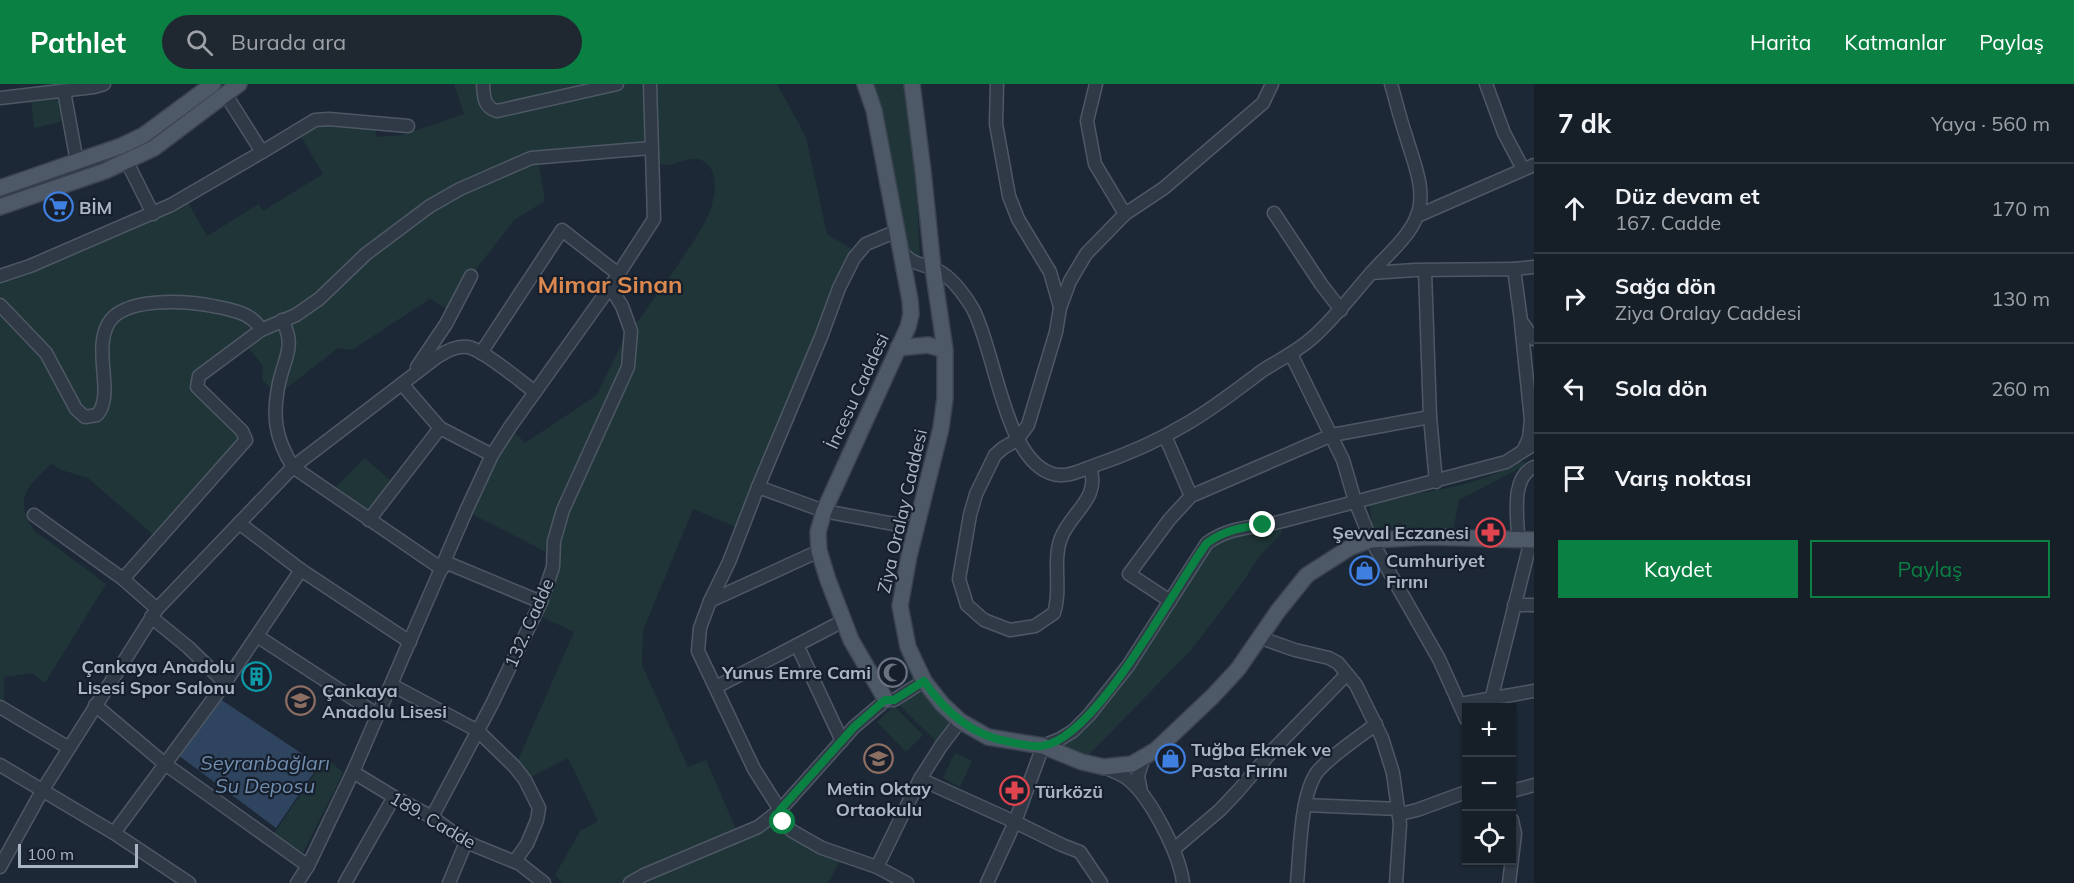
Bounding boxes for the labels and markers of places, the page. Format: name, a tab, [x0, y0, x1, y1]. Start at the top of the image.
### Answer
supermarket icon: BİM	[42, 191, 74, 223]
place label: BİM	[79, 196, 112, 219]
pharmacy icon: Şevval Eczanesi	[1474, 516, 1506, 548]
place label: Şevval Eczanesi	[1332, 521, 1469, 544]
place label: Cumhuriyet Fırını	[1386, 549, 1485, 593]
shop icon: Cumhuriyet Fırını	[1349, 554, 1381, 586]
place label: Çankaya Anadolu Lisesi Spor Salonu	[78, 655, 235, 699]
mosque icon: Yunus Emre Cami	[876, 656, 908, 688]
building icon: Çankaya Anadolu Lisesi Spor Salonu	[240, 660, 272, 692]
place label: Yunus Emre Cami	[721, 661, 871, 684]
place label: Çankaya Anadolu Lisesi	[322, 679, 447, 723]
school or university icon: Çankaya Anadolu Lisesi	[285, 684, 317, 716]
place label: Tuğba Ekmek ve Pasta Fırını	[1191, 738, 1331, 782]
school or university icon: Metin Oktay Ortaokulu	[863, 743, 895, 775]
shop icon: Tuğba Ekmek ve Pasta Fırını	[1154, 743, 1186, 775]
pharmacy icon: Türközü	[998, 775, 1030, 807]
place label: Metin Oktay Ortaokulu	[827, 777, 931, 821]
place label: Türközü	[1035, 780, 1103, 803]

